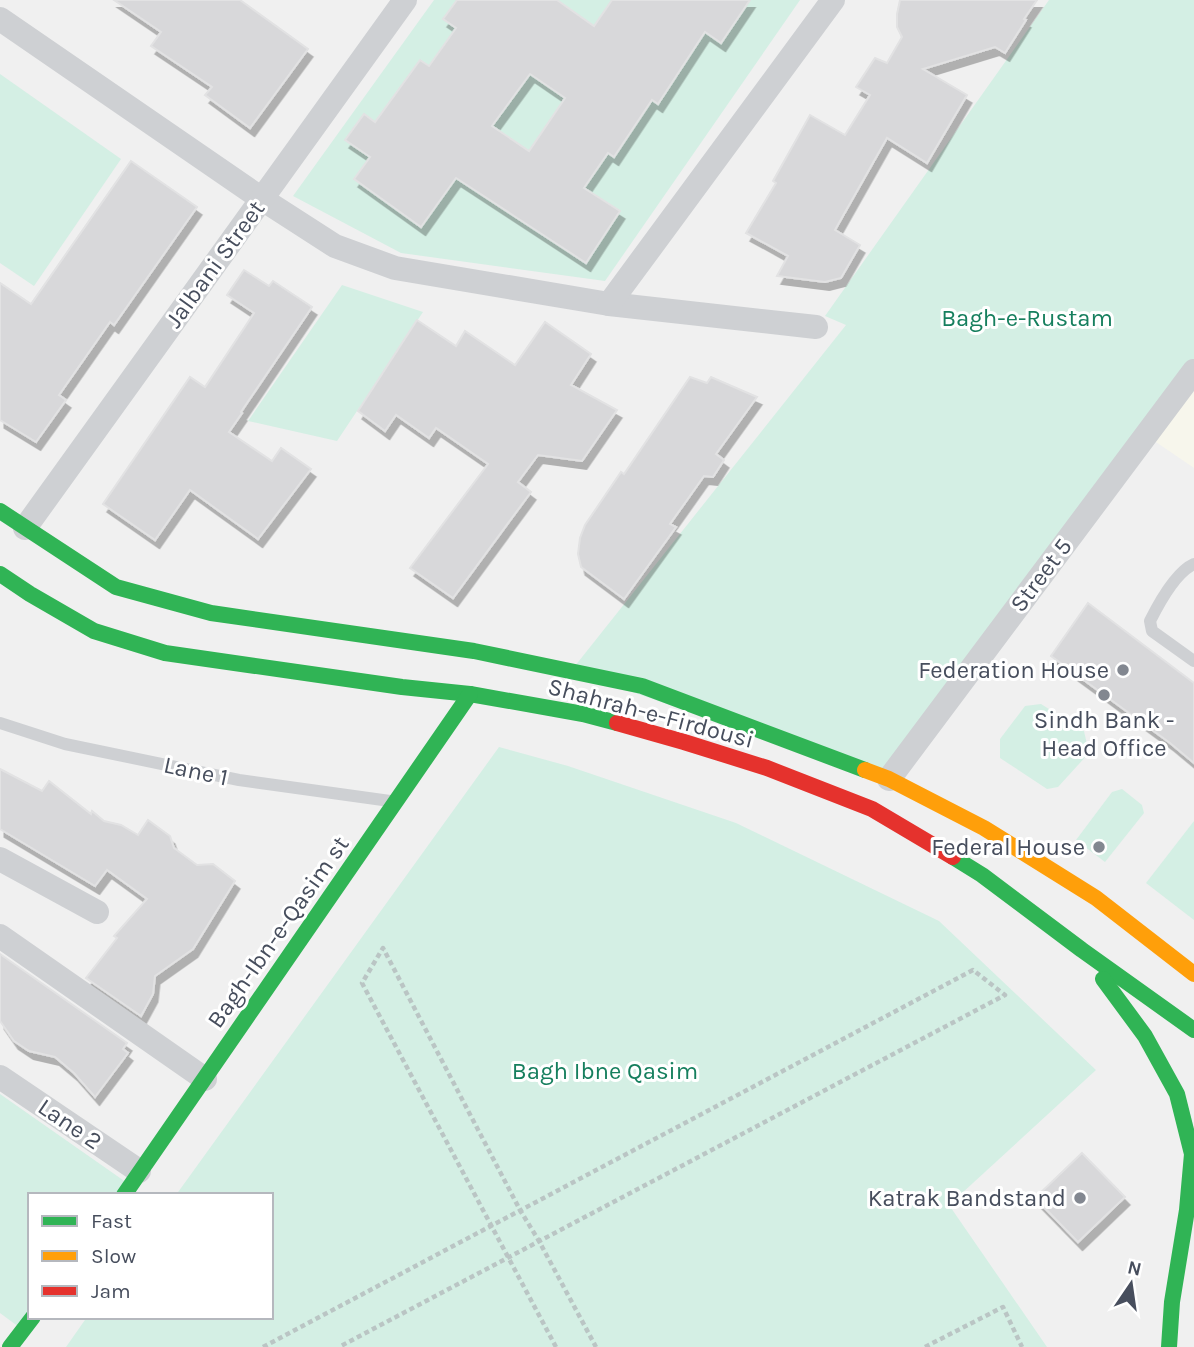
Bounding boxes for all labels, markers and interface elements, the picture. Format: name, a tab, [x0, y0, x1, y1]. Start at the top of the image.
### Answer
street label: Jalbani Street	[160, 195, 270, 333]
park label: Bagh-e-Rustam	[941, 304, 1113, 332]
street label: Street 5	[1004, 533, 1078, 617]
place label: Federation House	[918, 656, 1109, 684]
marker: Federation House	[1115, 662, 1131, 678]
street label: Shahrah-e-Firdousi	[545, 672, 757, 754]
marker: Sindh Bank - Head Office	[1096, 687, 1112, 703]
place label: Sindh Bank - Head Office	[1034, 706, 1174, 762]
street label: Lane 1	[161, 751, 231, 791]
street label: Bagh-Ibn-e-Qasim st	[201, 831, 355, 1033]
place label: Federal House	[931, 833, 1085, 861]
marker: Federal House	[1091, 839, 1107, 855]
park label: Bagh Ibne Qasim	[512, 1057, 698, 1085]
street label: Lane 2	[33, 1093, 107, 1155]
place label: Katrak Bandstand	[868, 1184, 1066, 1212]
marker: Katrak Bandstand	[1072, 1190, 1088, 1206]
legend	[28, 1193, 273, 1319]
text: Fast	[91, 1209, 132, 1233]
text: Slow	[91, 1244, 136, 1268]
north arrow	[1096, 1249, 1166, 1319]
text: N	[1125, 1256, 1144, 1281]
text: Jam	[91, 1279, 131, 1303]

